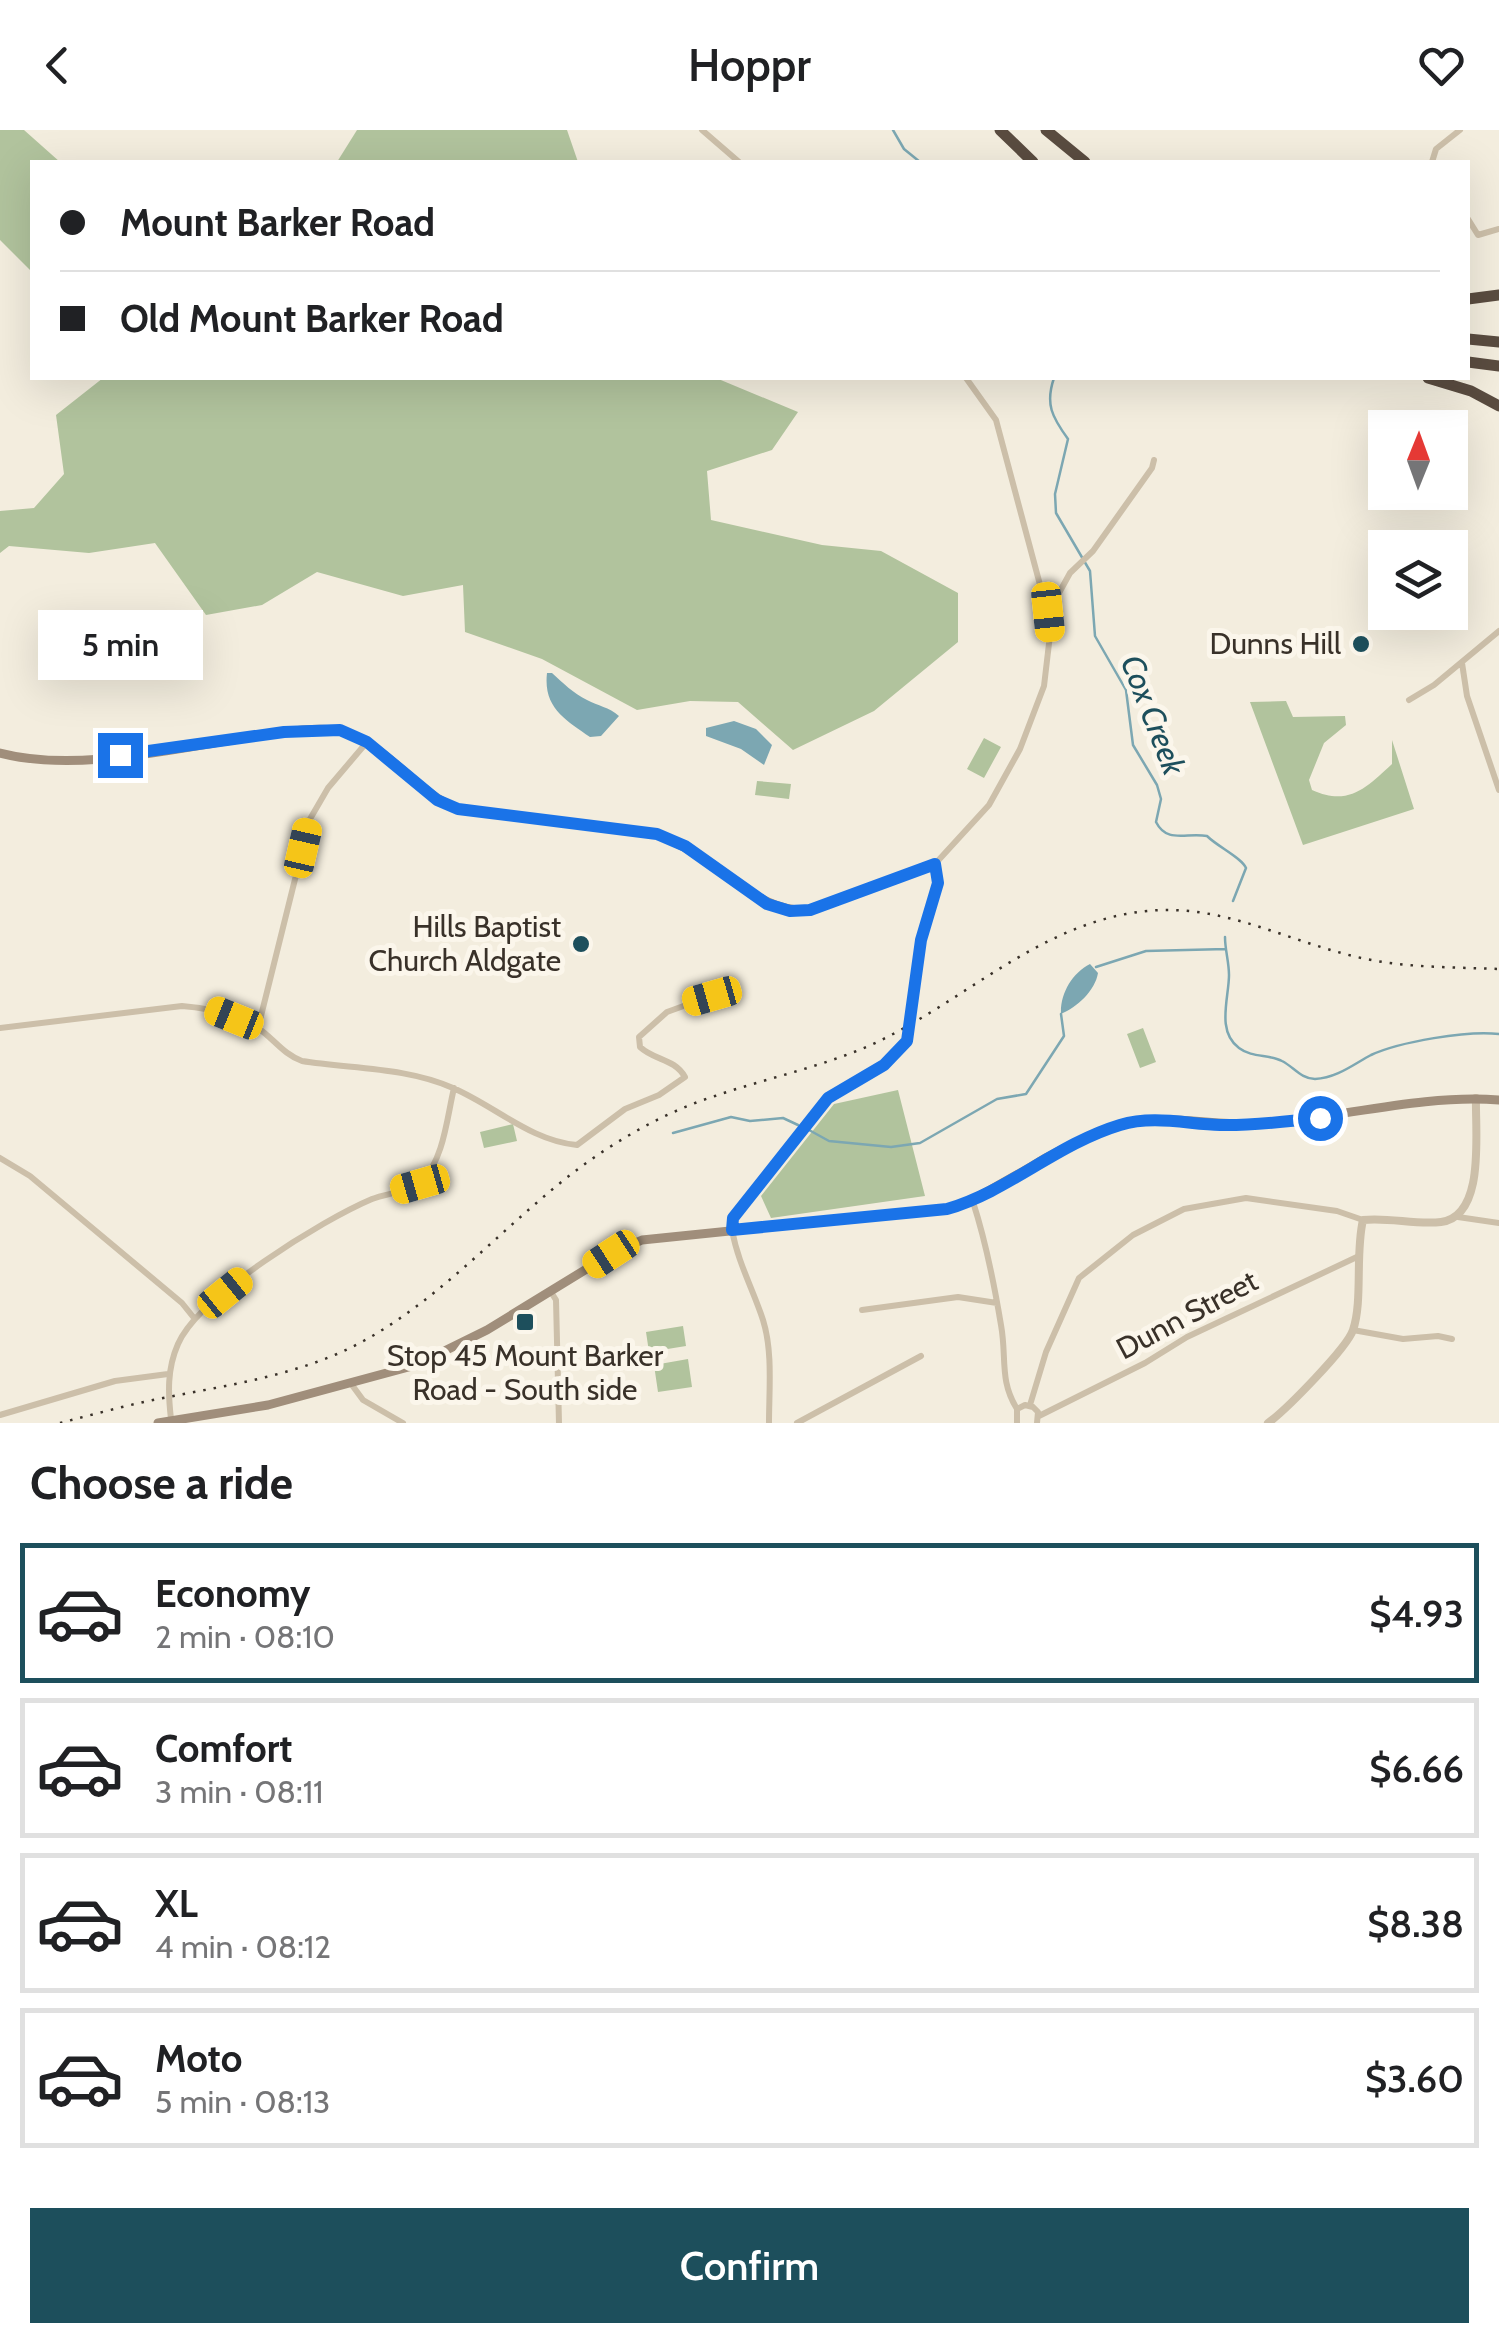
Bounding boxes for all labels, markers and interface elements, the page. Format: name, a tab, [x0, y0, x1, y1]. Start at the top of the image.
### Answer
icon: back	[30, 38, 85, 93]
text: Hoppr	[688, 38, 811, 92]
icon: heart	[1414, 38, 1469, 93]
text: Mount Barker Road	[120, 199, 435, 246]
text: Old Mount Barker Road	[120, 295, 504, 342]
north arrow	[1368, 410, 1468, 510]
map controls	[1368, 410, 1468, 630]
button: layers	[1368, 530, 1468, 630]
car	[1030, 581, 1066, 643]
callout: 5 min	[38, 610, 202, 680]
text: 5 min	[82, 625, 159, 664]
place label: Dunns Hill	[1210, 625, 1341, 662]
marker: Dunns Hill	[1350, 633, 1372, 655]
water label: Cox Creek	[1113, 649, 1195, 781]
route end	[98, 733, 143, 778]
car	[282, 815, 324, 881]
place label: Hills Baptist Church Aldgate	[369, 908, 561, 979]
marker: Hills Baptist Church Aldgate	[570, 933, 592, 955]
car	[679, 973, 745, 1019]
car	[201, 993, 267, 1043]
route start	[1298, 1096, 1343, 1141]
car	[387, 1161, 453, 1207]
car	[578, 1225, 644, 1283]
car	[192, 1262, 258, 1324]
street label: Dunn Street	[1110, 1262, 1264, 1367]
marker: Stop 45 Mount Barker Road - South side	[514, 1311, 536, 1333]
place label: Stop 45 Mount Barker Road - South side	[387, 1337, 664, 1408]
text: Choose a ride	[30, 1456, 293, 1510]
icon: car	[35, 1568, 125, 1658]
text: Economy	[155, 1570, 310, 1617]
text: $4.93	[1369, 1590, 1464, 1637]
text: 2 min · 08:10	[155, 1617, 335, 1656]
icon: car	[35, 1723, 125, 1813]
text: Comfort	[155, 1725, 292, 1772]
text: $6.66	[1369, 1745, 1464, 1792]
text: 3 min · 08:11	[155, 1772, 324, 1811]
icon: car	[35, 1878, 125, 1968]
text: XL	[155, 1880, 198, 1927]
text: $8.38	[1367, 1900, 1464, 1947]
text: 4 min · 08:12	[155, 1927, 331, 1966]
icon: car	[35, 2033, 125, 2123]
text: Moto	[155, 2035, 242, 2082]
text: $3.60	[1365, 2055, 1464, 2102]
text: 5 min · 08:13	[155, 2082, 330, 2121]
button: Confirm	[30, 2208, 1469, 2323]

